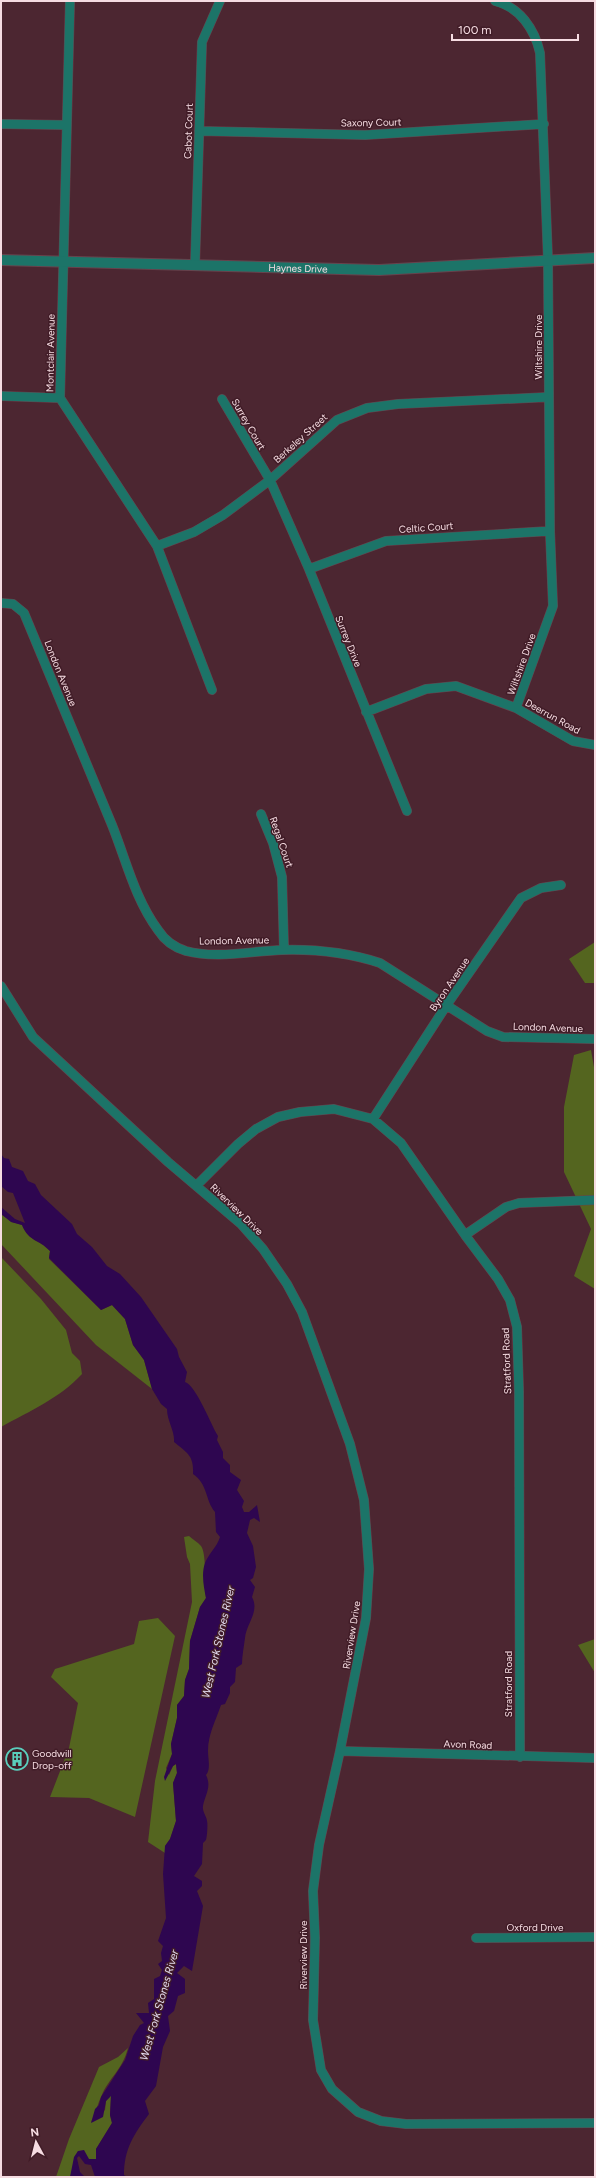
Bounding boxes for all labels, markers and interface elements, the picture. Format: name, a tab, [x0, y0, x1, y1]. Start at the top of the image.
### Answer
scale bar	[452, 16, 578, 42]
text: 100 m	[458, 23, 492, 37]
street label: Cabot Court	[181, 103, 196, 159]
street label: Saxony Court	[341, 115, 402, 130]
street label: Haynes Drive	[268, 261, 328, 276]
street label: Montclair Avenue	[43, 313, 58, 392]
street label: Wiltshire Drive	[532, 314, 545, 379]
street label: Surrey Court	[229, 396, 269, 452]
street label: Berkeley Street	[271, 411, 330, 466]
street label: Celtic Court	[398, 519, 454, 536]
street label: Surrey Drive	[332, 613, 365, 669]
street label: Wiltshire Drive	[504, 631, 539, 697]
street label: London Avenue	[41, 638, 80, 709]
street label: Deerrun Road	[523, 696, 583, 737]
street label: Regal Court	[267, 815, 296, 870]
street label: London Avenue	[199, 933, 270, 948]
street label: Byron Avenue	[427, 954, 473, 1014]
street label: London Avenue	[513, 1020, 584, 1035]
street label: Riverview Drive	[207, 1181, 266, 1238]
street label: Stratford Road	[499, 1327, 514, 1394]
water label: West Fork Stones River	[199, 1584, 238, 1699]
street label: Riverview Drive	[340, 1600, 363, 1670]
street label: Stratford Road	[502, 1651, 515, 1717]
street label: Avon Road	[443, 1737, 493, 1752]
building icon: Goodwill Drop-off	[4, 1746, 30, 1772]
place label: Goodwill Drop-off	[32, 1747, 72, 1772]
street label: Riverview Drive	[297, 1920, 310, 1989]
street label: Oxford Drive	[507, 1921, 564, 1934]
water label: West Fork Stones River	[137, 1947, 182, 2062]
north arrow	[16, 2122, 56, 2162]
text: N	[30, 2126, 40, 2140]

